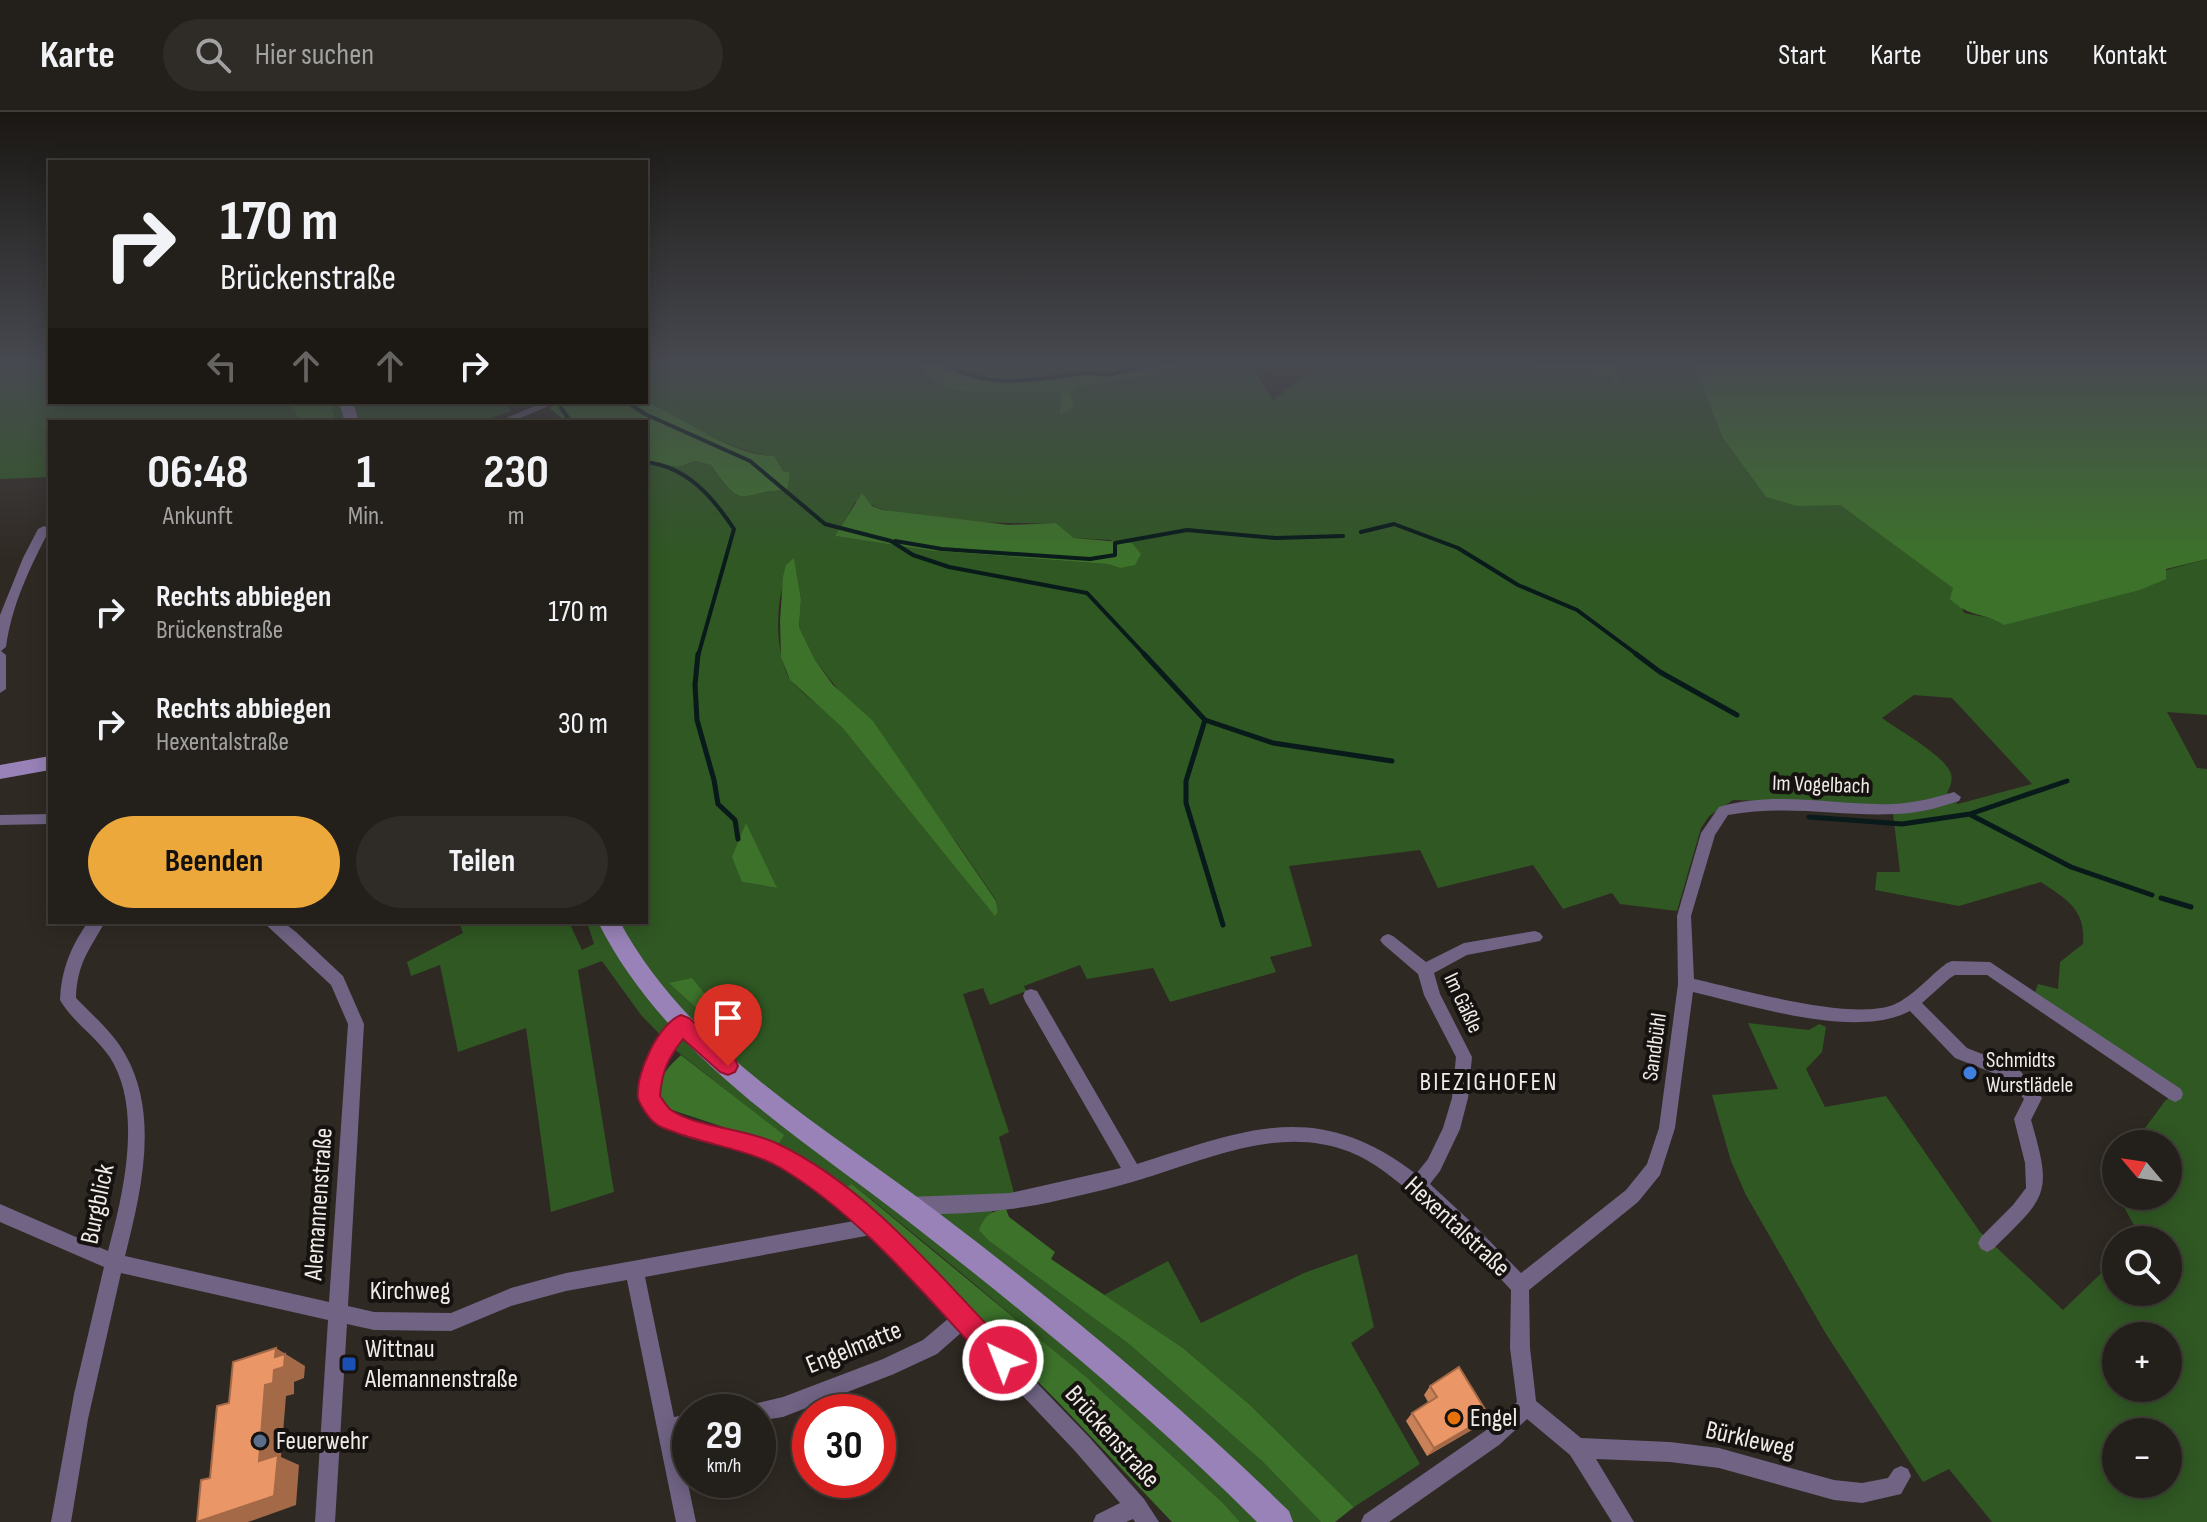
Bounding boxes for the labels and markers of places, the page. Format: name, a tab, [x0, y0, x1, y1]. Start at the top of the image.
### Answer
pin	[694, 984, 762, 1066]
place label: Schmidts Wurstlädele	[1986, 1047, 2073, 1099]
marker: Schmidts Wurstlädele	[1961, 1064, 1979, 1082]
place label: Wittnau Alemannenstraße	[364, 1334, 518, 1395]
marker: Wittnau Alemannenstraße	[340, 1355, 358, 1373]
place label: Engel	[1470, 1403, 1517, 1434]
marker: Engel	[1445, 1409, 1463, 1427]
place label: Feuerwehr	[276, 1426, 369, 1457]
marker: Feuerwehr	[251, 1432, 269, 1450]

